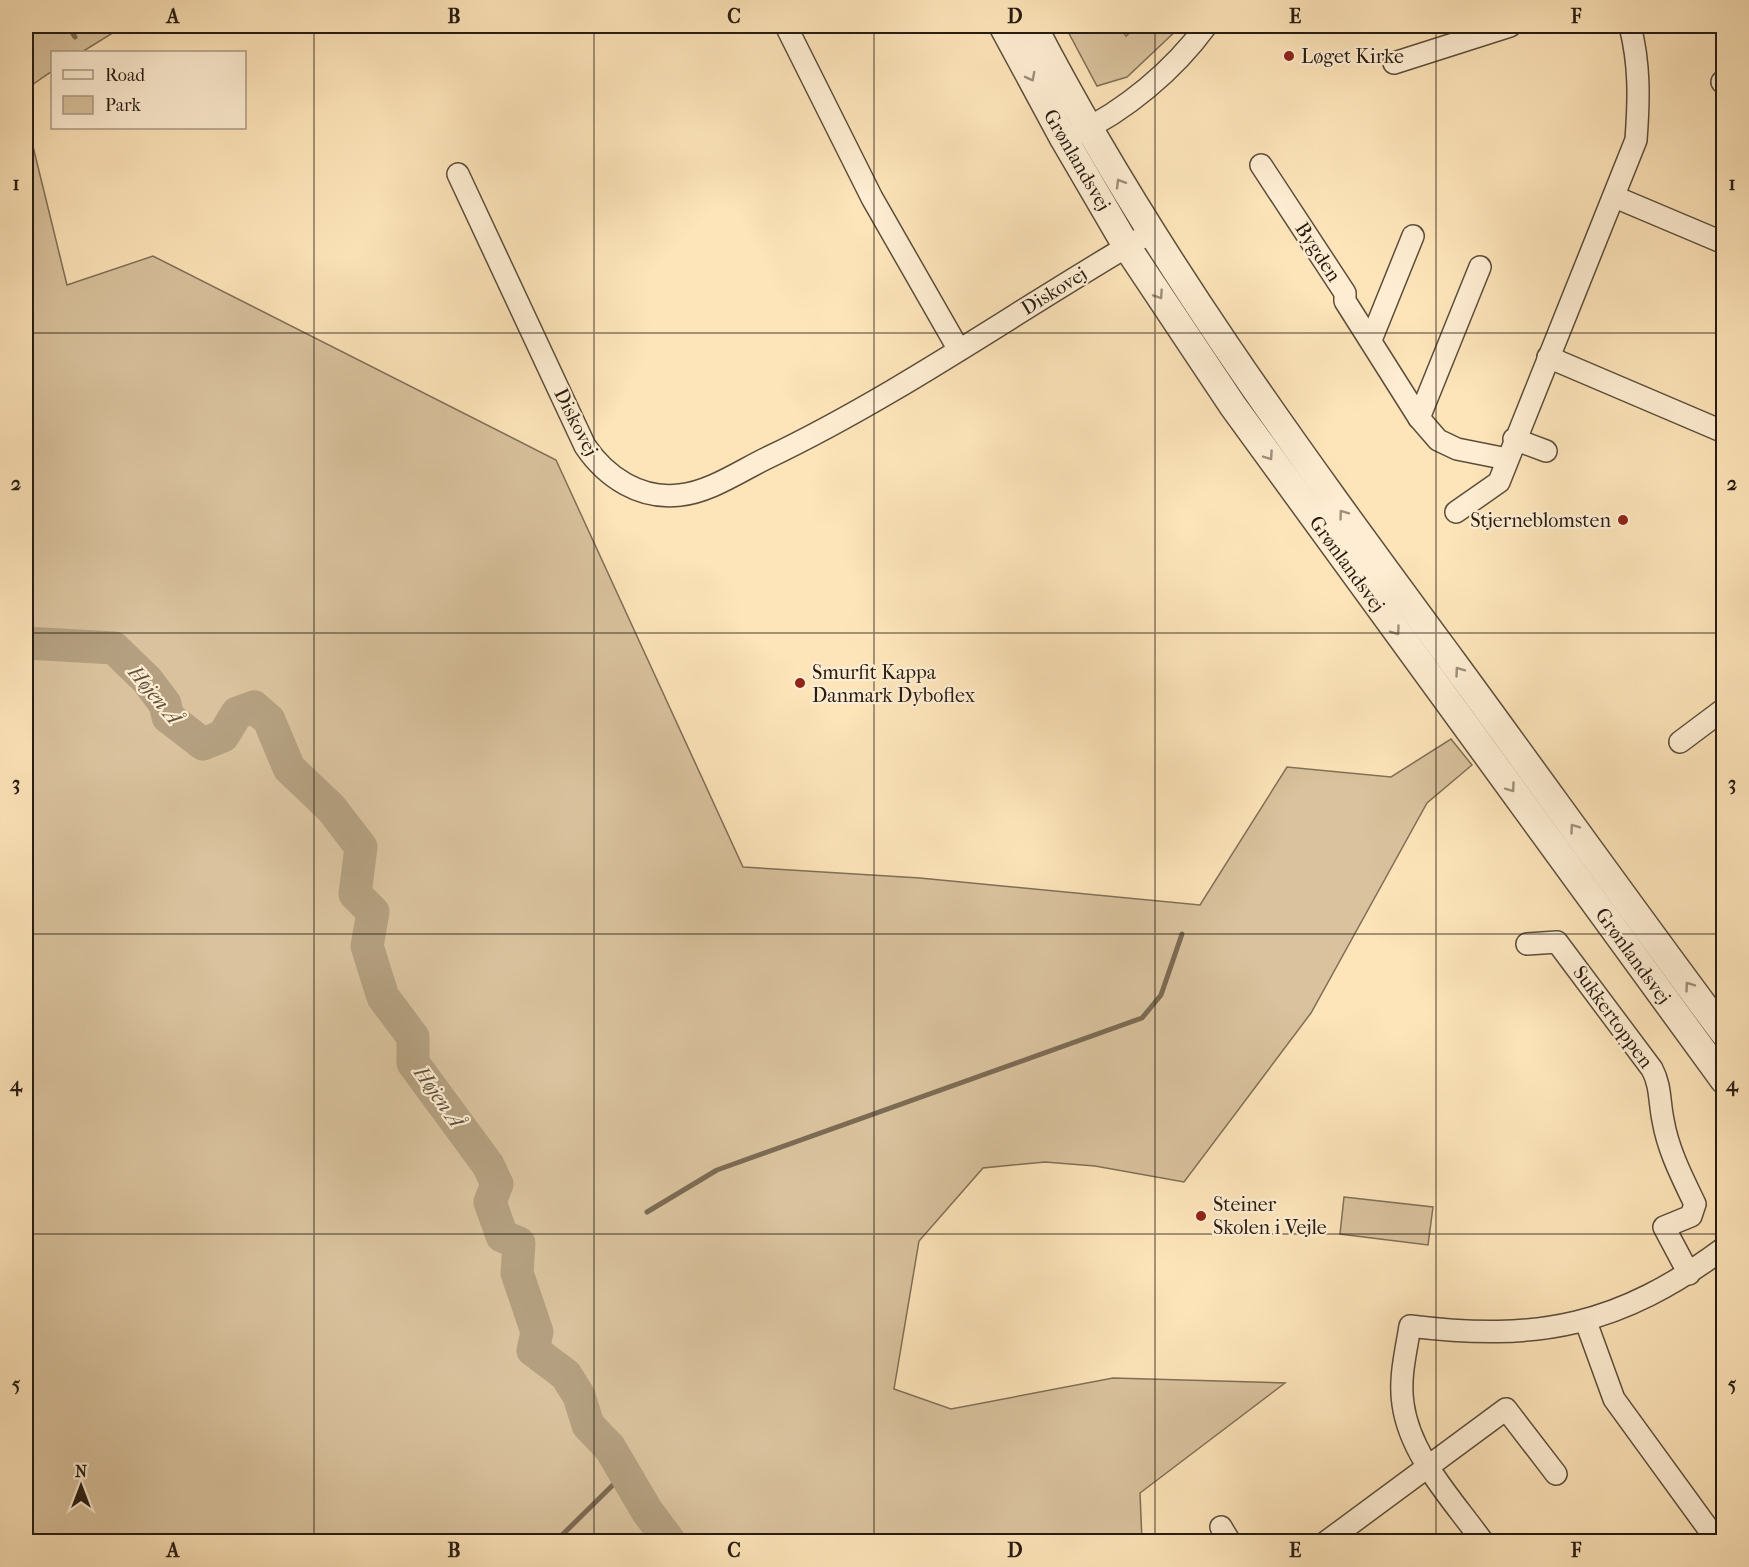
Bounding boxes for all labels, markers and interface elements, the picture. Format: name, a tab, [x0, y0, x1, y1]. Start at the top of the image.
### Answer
text: A	[165, 5, 181, 28]
text: B	[447, 5, 461, 28]
text: C	[727, 5, 741, 28]
text: D	[1007, 5, 1023, 28]
text: E	[1289, 5, 1301, 28]
text: F	[1570, 5, 1582, 28]
place label: Løget Kirke	[1301, 45, 1404, 68]
marker: Løget Kirke	[1282, 49, 1296, 63]
legend	[51, 51, 246, 129]
text: Road	[105, 65, 145, 86]
one-way arrow	[1024, 71, 1035, 81]
text: Park	[105, 95, 142, 116]
street label: Grønlandsvej	[1039, 105, 1115, 215]
text: 1	[12, 172, 20, 195]
text: 1	[1728, 172, 1736, 195]
one-way arrow	[1116, 179, 1128, 189]
street label: Bygden	[1290, 218, 1346, 286]
street label: Diskovej	[1017, 262, 1091, 320]
one-way arrow	[1152, 289, 1163, 300]
street label: Diskovej	[549, 384, 603, 460]
one-way arrow	[1262, 450, 1273, 461]
text: 2	[11, 472, 21, 495]
text: 2	[1727, 472, 1737, 495]
one-way arrow	[1340, 509, 1351, 520]
place label: Stjerneblomsten	[1470, 509, 1611, 532]
street label: Grønlandsvej	[1304, 511, 1390, 617]
marker: Stjerneblomsten	[1616, 513, 1630, 527]
one-way arrow	[1389, 624, 1400, 635]
water label: Højen Å	[123, 659, 189, 731]
place label: Smurfit Kappa Danmark Dyboflex	[812, 661, 976, 707]
one-way arrow	[1455, 666, 1466, 677]
marker: Smurfit Kappa Danmark Dyboflex	[793, 676, 807, 690]
text: 3	[12, 772, 20, 795]
text: 3	[1728, 772, 1736, 795]
one-way arrow	[1504, 782, 1515, 793]
one-way arrow	[1570, 824, 1581, 835]
street label: Grønlandsvej	[1590, 903, 1676, 1009]
street label: Sukkertoppen	[1568, 961, 1658, 1073]
one-way arrow	[1685, 982, 1696, 993]
water label: Højen Å	[409, 1060, 471, 1134]
text: 4	[9, 1073, 23, 1097]
text: 4	[1725, 1073, 1739, 1097]
place label: Steiner Skolen i Vejle	[1213, 1193, 1327, 1239]
marker: Steiner Skolen i Vejle	[1194, 1209, 1208, 1223]
text: 5	[12, 1373, 21, 1396]
text: 5	[1728, 1373, 1737, 1396]
north arrow	[51, 1456, 111, 1516]
text: N	[75, 1462, 88, 1481]
text: A	[165, 1539, 181, 1562]
text: B	[447, 1539, 461, 1562]
text: C	[727, 1539, 741, 1562]
text: D	[1007, 1539, 1023, 1562]
text: E	[1289, 1539, 1301, 1562]
text: F	[1570, 1539, 1582, 1562]

